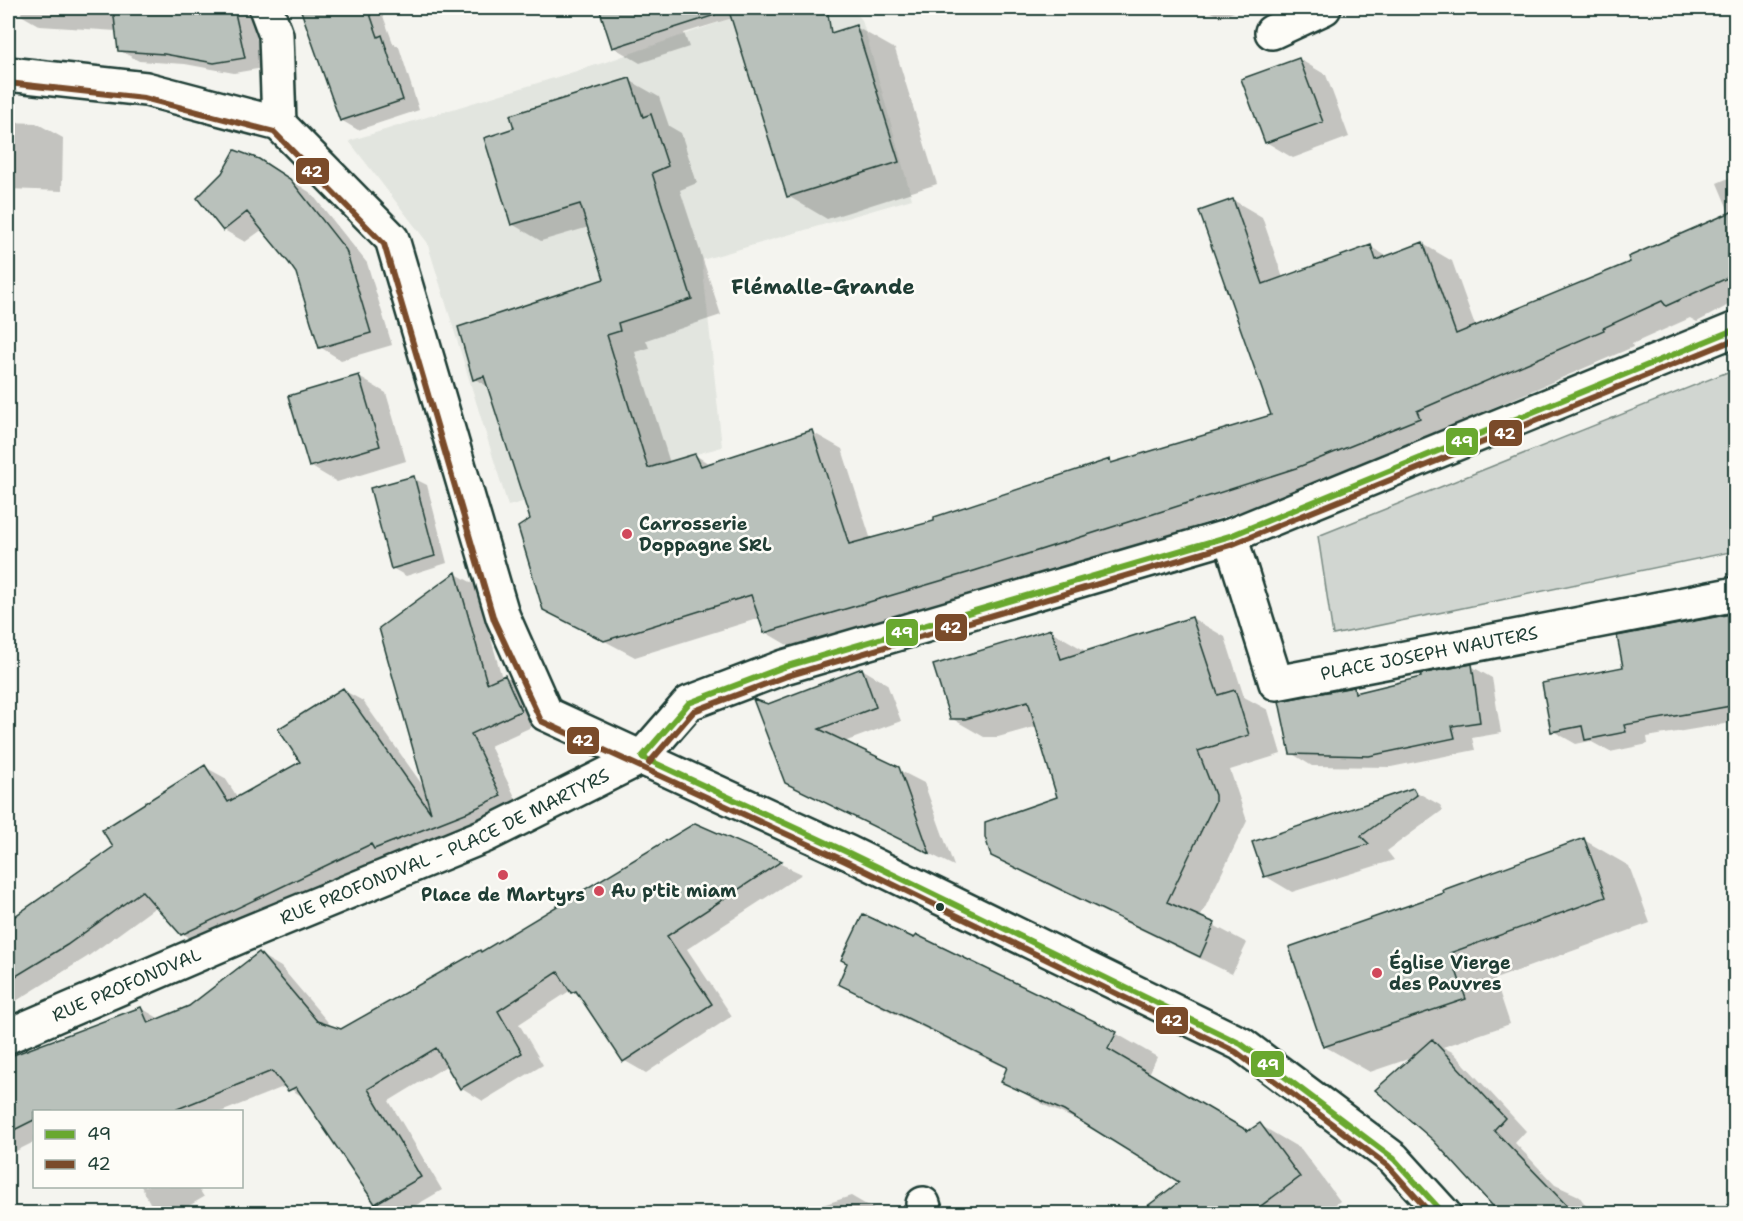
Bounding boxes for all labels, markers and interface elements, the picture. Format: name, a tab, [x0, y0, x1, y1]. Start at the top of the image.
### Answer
line badge: 42	[295, 157, 330, 185]
text: 42	[301, 161, 323, 182]
district label: Flémalle-Grande	[731, 273, 915, 301]
line badge: 42	[1488, 419, 1523, 447]
text: 42	[1494, 423, 1516, 444]
line badge: 49	[1445, 427, 1479, 456]
text: 49	[1451, 431, 1473, 452]
place label: Carrosserie Doppagne SRL	[639, 512, 772, 557]
marker: Carrosserie Doppagne SRL	[620, 527, 634, 541]
line badge: 42	[934, 613, 968, 642]
text: 42	[940, 617, 962, 638]
line badge: 49	[885, 618, 919, 647]
street label: PLACE JOSEPH WAUTERS	[1318, 621, 1540, 686]
text: 49	[891, 622, 913, 643]
line badge: 42	[566, 726, 600, 755]
text: 42	[572, 730, 594, 751]
street label: RUE PROFONDVAL - PLACE DE MARTYRS	[276, 763, 613, 930]
marker: Place de Martyrs	[496, 868, 510, 882]
place label: Au p'tit miam	[611, 879, 737, 903]
place label: Place de Martyrs	[421, 883, 585, 907]
marker: Au p'tit miam	[592, 884, 606, 898]
unlabelled marker	[934, 901, 946, 913]
street label: RUE PROFONDVAL	[48, 942, 205, 1028]
place label: Église Vierge des Pauvres	[1389, 949, 1511, 996]
marker: Église Vierge des Pauvres	[1370, 966, 1384, 980]
line badge: 42	[1155, 1006, 1189, 1035]
text: 42	[1161, 1010, 1183, 1031]
line badge: 49	[1250, 1050, 1285, 1078]
text: 49	[1257, 1054, 1279, 1075]
legend	[33, 1110, 243, 1188]
text: 49	[87, 1122, 111, 1146]
text: 42	[87, 1152, 111, 1176]

